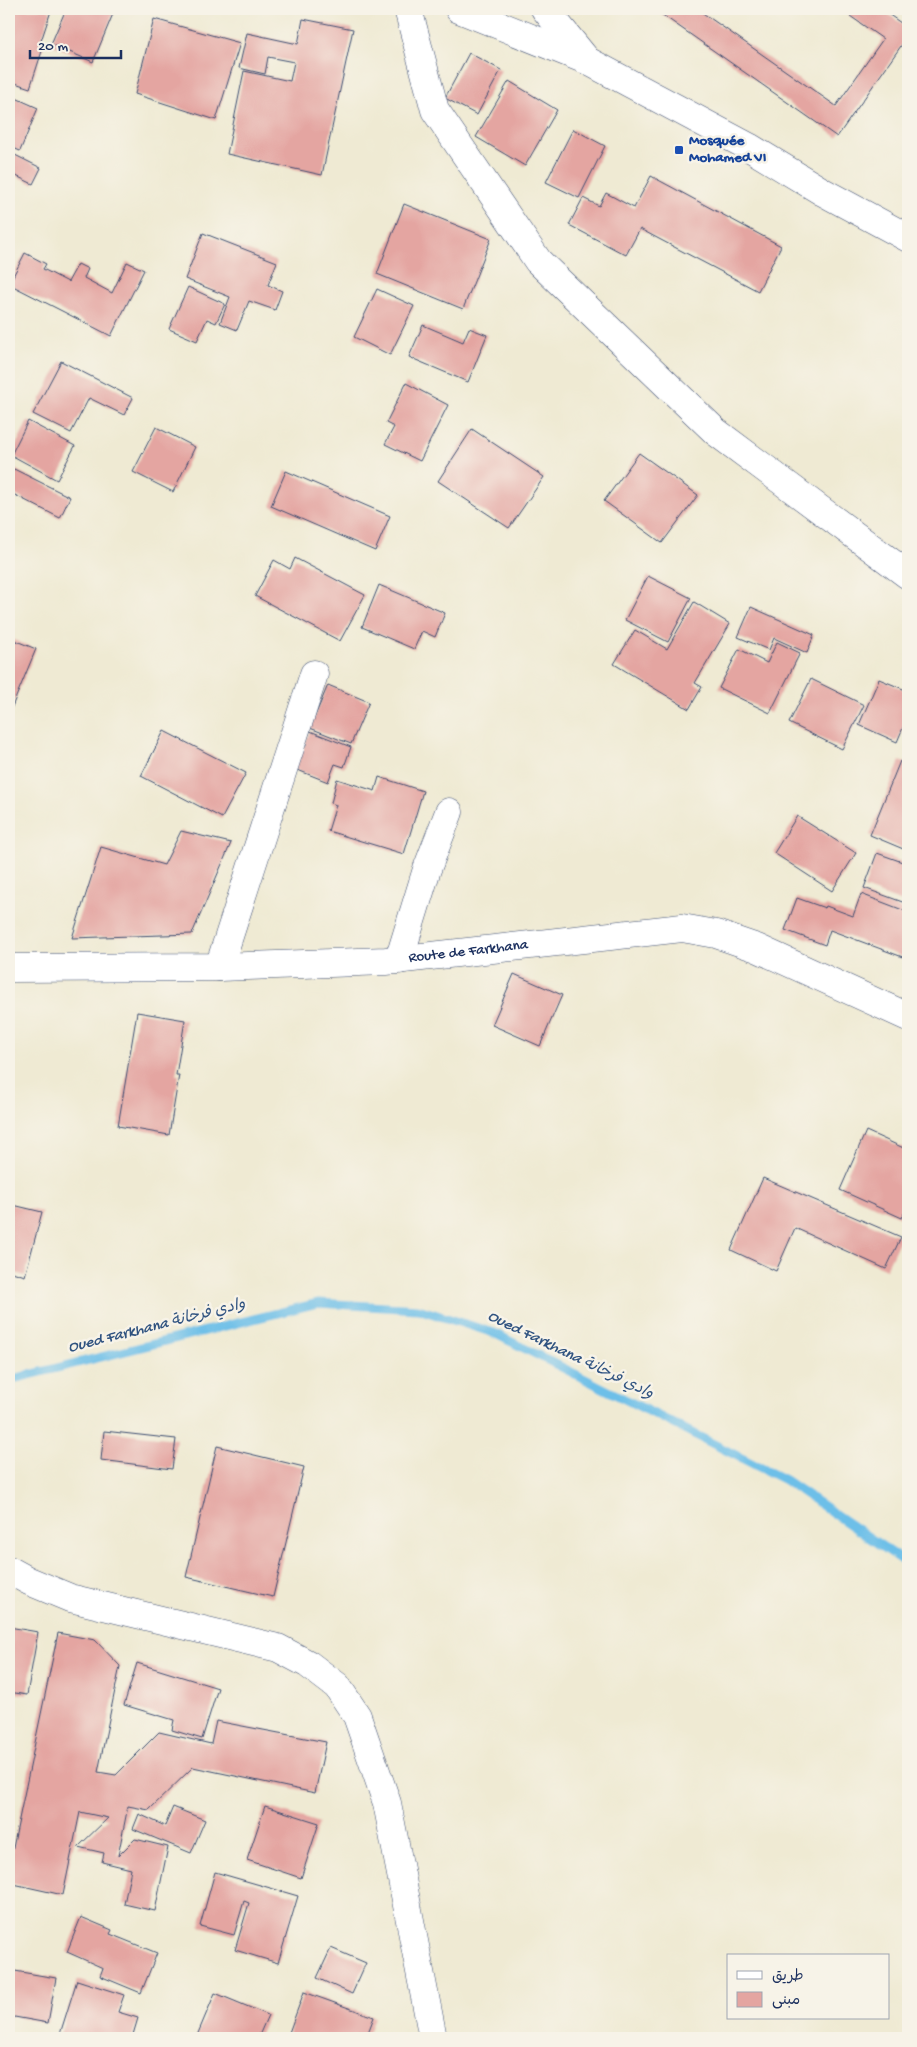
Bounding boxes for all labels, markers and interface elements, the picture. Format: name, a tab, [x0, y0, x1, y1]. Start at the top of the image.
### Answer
scale bar	[30, 28, 121, 60]
text: 20 m	[38, 38, 68, 56]
place label: Mosquée Mohamed VI	[689, 132, 767, 167]
marker: Mosquée Mohamed VI	[673, 144, 685, 156]
street label: Route de Farkhana	[408, 936, 530, 967]
water label: Oued Farkhana وادي فرخانة	[66, 1295, 248, 1358]
water label: Oued Farkhana وادي فرخانة	[484, 1307, 657, 1405]
legend	[727, 1954, 890, 2020]
text: طريق	[772, 1968, 804, 1986]
text: مبنى	[772, 1992, 800, 2010]

